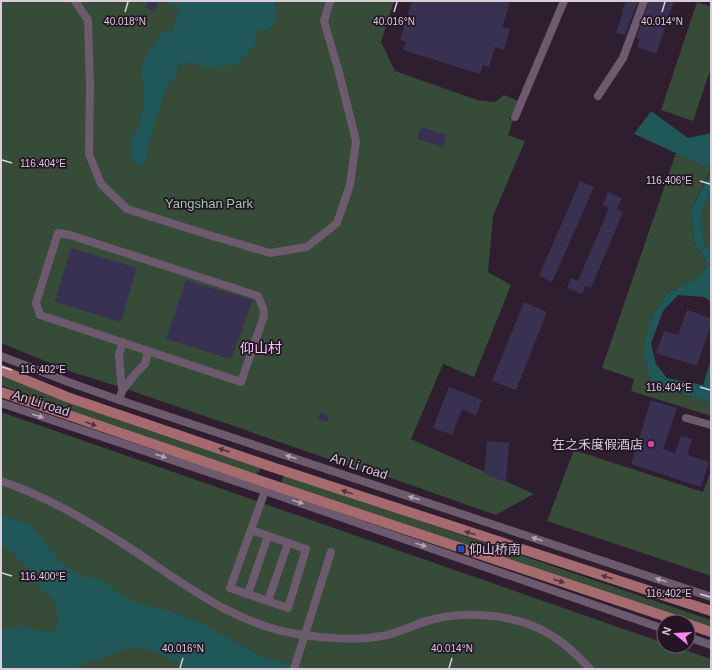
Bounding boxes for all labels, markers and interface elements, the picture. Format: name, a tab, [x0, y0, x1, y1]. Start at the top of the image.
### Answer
text: 40.018°N	[104, 16, 146, 27]
text: 40.016°N	[373, 16, 415, 27]
text: 40.014°N	[641, 16, 683, 27]
text: 116.404°E	[20, 158, 66, 169]
text: 116.406°E	[646, 175, 692, 186]
park label: Yangshan Park	[165, 196, 253, 211]
district label: 仰山村	[240, 340, 282, 356]
text: 116.402°E	[20, 364, 66, 375]
text: 116.404°E	[646, 382, 692, 393]
street label: An Li road	[10, 387, 72, 419]
one-way arrow	[32, 413, 44, 419]
one-way arrow	[85, 421, 97, 427]
place label: 在之禾度假酒店	[552, 437, 643, 452]
marker: 在之禾度假酒店	[646, 439, 656, 449]
one-way arrow	[217, 447, 229, 453]
street label: An Li road	[328, 450, 390, 482]
one-way arrow	[156, 454, 168, 460]
one-way arrow	[284, 454, 296, 460]
one-way arrow	[341, 488, 353, 494]
one-way arrow	[408, 495, 420, 501]
one-way arrow	[292, 499, 304, 505]
one-way arrow	[464, 529, 476, 535]
one-way arrow	[531, 536, 543, 542]
one-way arrow	[415, 542, 427, 548]
place label: 仰山桥南	[469, 542, 521, 557]
marker: 仰山桥南	[456, 544, 466, 554]
text: 116.400°E	[20, 571, 66, 582]
one-way arrow	[601, 574, 613, 580]
one-way arrow	[654, 577, 666, 583]
one-way arrow	[553, 578, 565, 584]
text: 116.402°E	[646, 588, 692, 599]
north arrow	[656, 614, 696, 654]
text: N	[660, 625, 673, 637]
text: 40.016°N	[162, 643, 204, 654]
text: 40.014°N	[431, 643, 473, 654]

